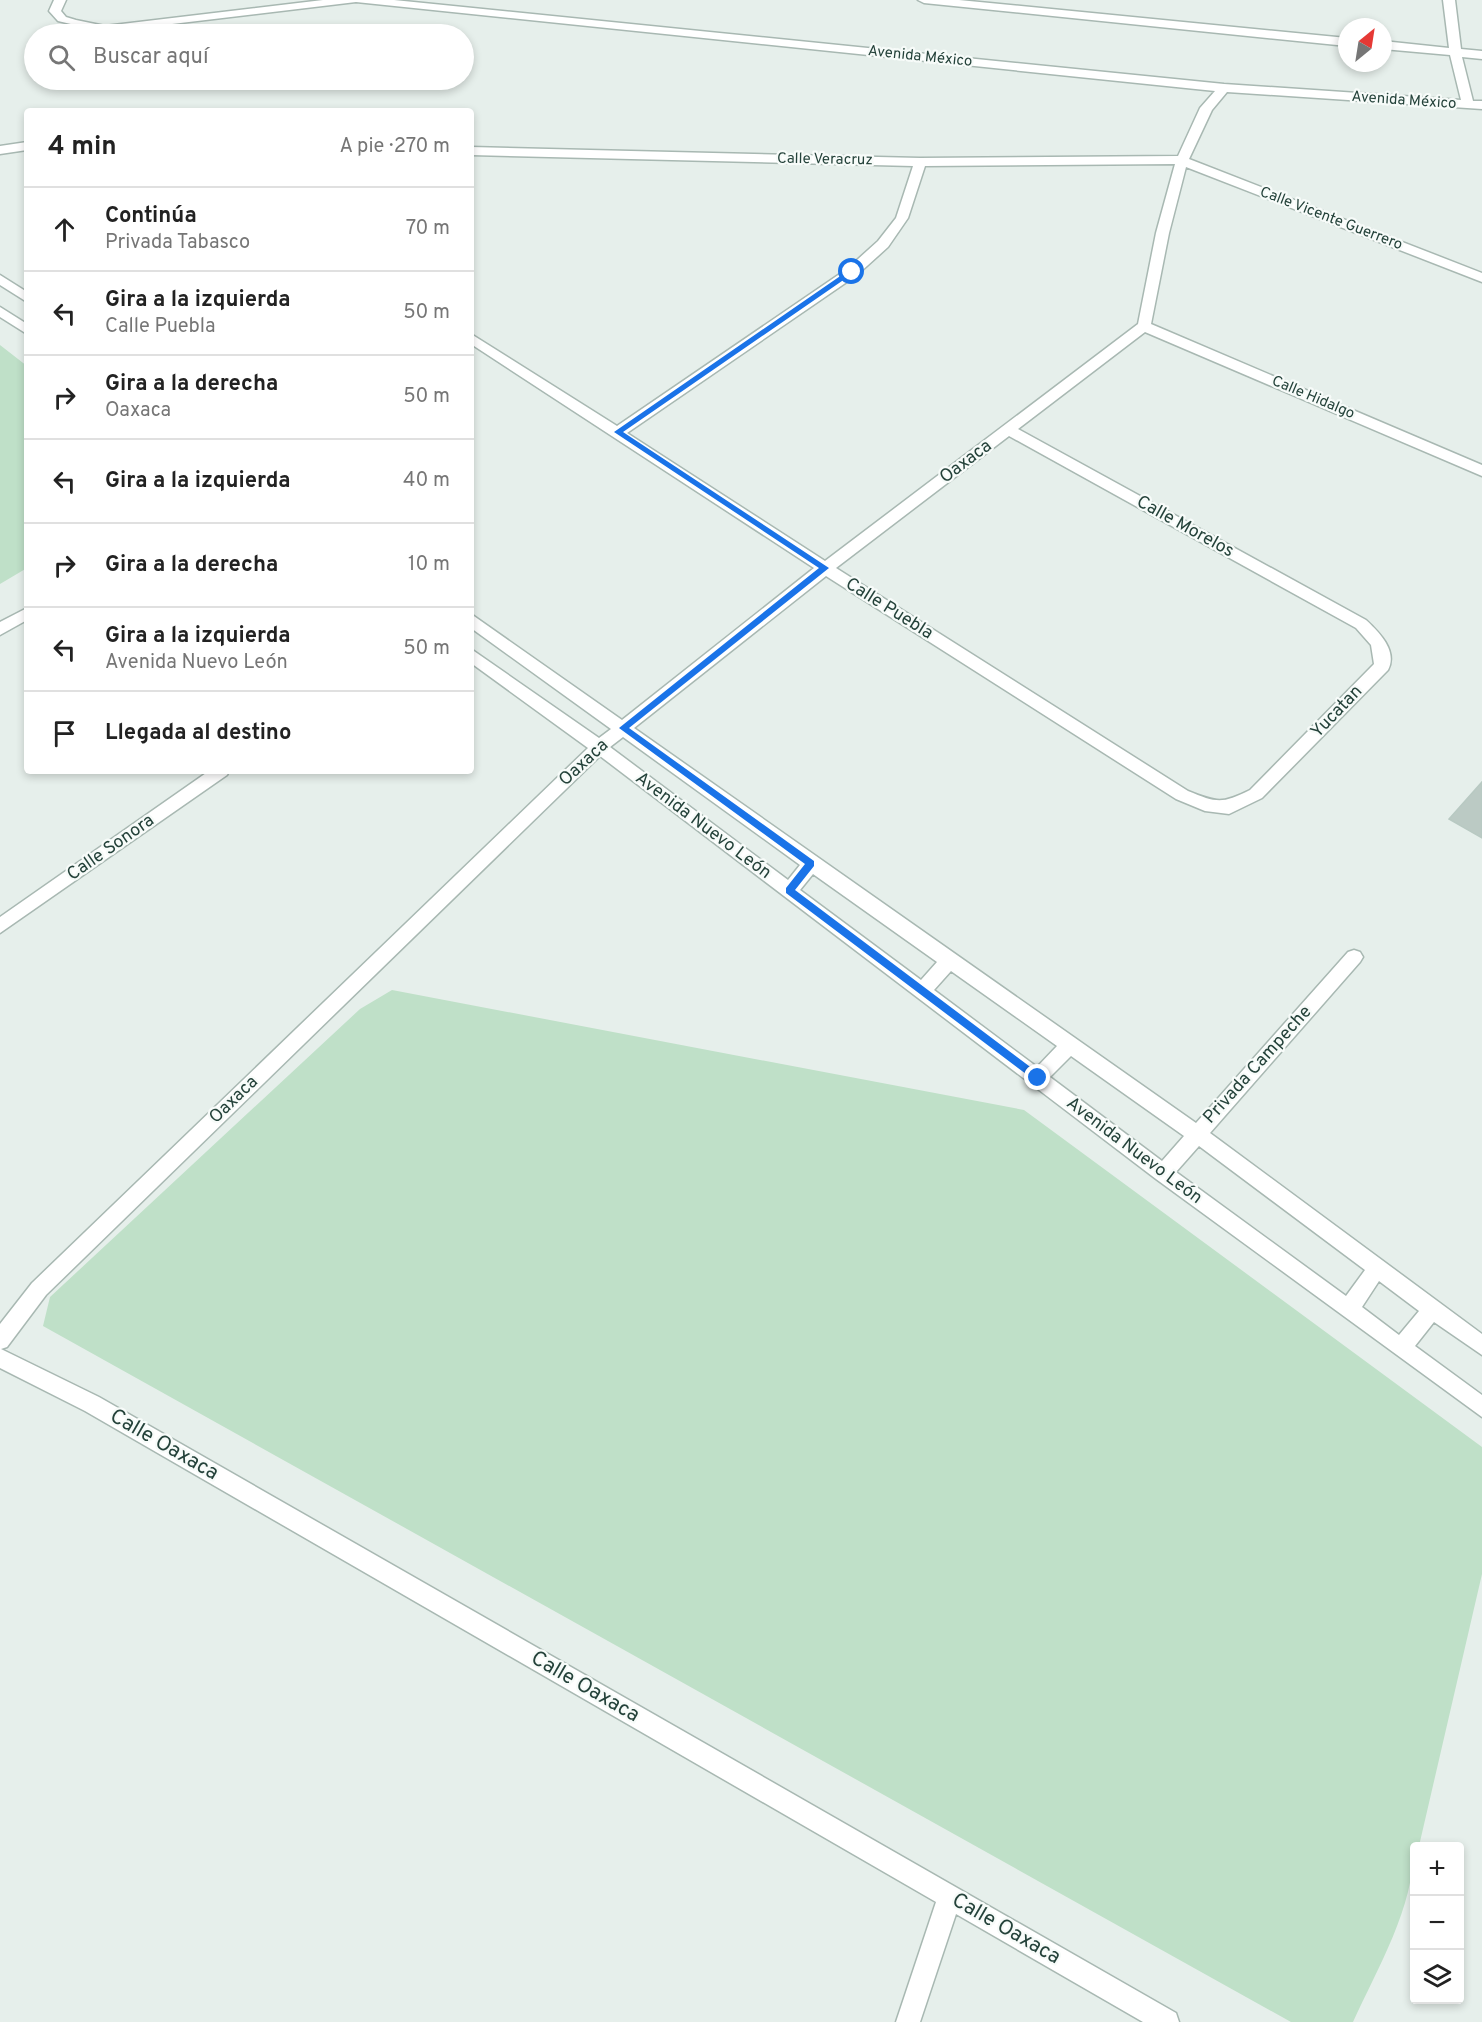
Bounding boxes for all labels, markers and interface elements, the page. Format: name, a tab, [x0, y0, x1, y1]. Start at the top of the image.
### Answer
north arrow	[1338, 18, 1392, 72]
search box	[24, 24, 474, 90]
icon: search	[45, 41, 78, 74]
street label: Avenida México	[867, 42, 973, 72]
text: Buscar aquí	[93, 44, 209, 71]
street label: Avenida México	[1351, 88, 1457, 114]
text: 4 min	[48, 131, 117, 164]
text: A pie · 270 m	[340, 134, 450, 160]
street label: Calle Veracruz	[777, 150, 873, 170]
street label: Calle Vicente Guerrero	[1257, 183, 1405, 255]
text: Continúa	[105, 203, 197, 230]
icon: ahead	[48, 213, 81, 246]
text: 70 m	[406, 216, 450, 242]
text: Privada Tabasco	[105, 230, 250, 256]
route start	[838, 258, 864, 284]
text: Gira a la izquierda	[105, 287, 291, 314]
icon: left	[48, 297, 81, 330]
text: 50 m	[403, 300, 450, 326]
text: Calle Puebla	[105, 314, 216, 340]
text: Gira a la derecha	[105, 371, 278, 398]
street label: Calle Hidalgo	[1269, 372, 1357, 424]
icon: right	[48, 381, 81, 414]
text: 50 m	[403, 384, 450, 410]
text: Oaxaca	[105, 398, 171, 424]
street label: Oaxaca	[935, 435, 997, 489]
icon: left	[48, 465, 81, 498]
text: Gira a la izquierda	[105, 468, 291, 495]
text: 40 m	[403, 468, 450, 494]
street label: Calle Morelos	[1132, 491, 1238, 563]
icon: right	[48, 549, 81, 582]
text: Gira a la derecha	[105, 552, 278, 579]
text: 10 m	[408, 552, 450, 578]
street label: Calle Puebla	[841, 573, 937, 645]
text: Gira a la izquierda	[105, 623, 291, 650]
icon: left	[48, 633, 81, 666]
text: 50 m	[403, 636, 450, 662]
text: Avenida Nuevo León	[105, 650, 288, 676]
street label: Yucatan	[1306, 681, 1368, 743]
icon: arrive	[48, 717, 81, 750]
text: Llegada al destino	[105, 720, 291, 747]
street label: Oaxaca	[554, 734, 614, 792]
street label: Avenida Nuevo León	[630, 767, 776, 885]
street label: Calle Sonora	[63, 810, 159, 886]
street label: Privada Campeche	[1199, 1001, 1317, 1129]
route end	[1024, 1064, 1050, 1090]
street label: Oaxaca	[205, 1071, 263, 1129]
street label: Avenida Nuevo León	[1061, 1092, 1207, 1210]
street label: Calle Oaxaca	[105, 1403, 223, 1487]
street label: Calle Oaxaca	[526, 1645, 644, 1729]
map controls	[1410, 1842, 1464, 2004]
button: +	[1410, 1842, 1464, 1896]
street label: Calle Oaxaca	[947, 1887, 1065, 1971]
button: −	[1410, 1896, 1464, 1950]
button: layers	[1410, 1950, 1464, 2004]

